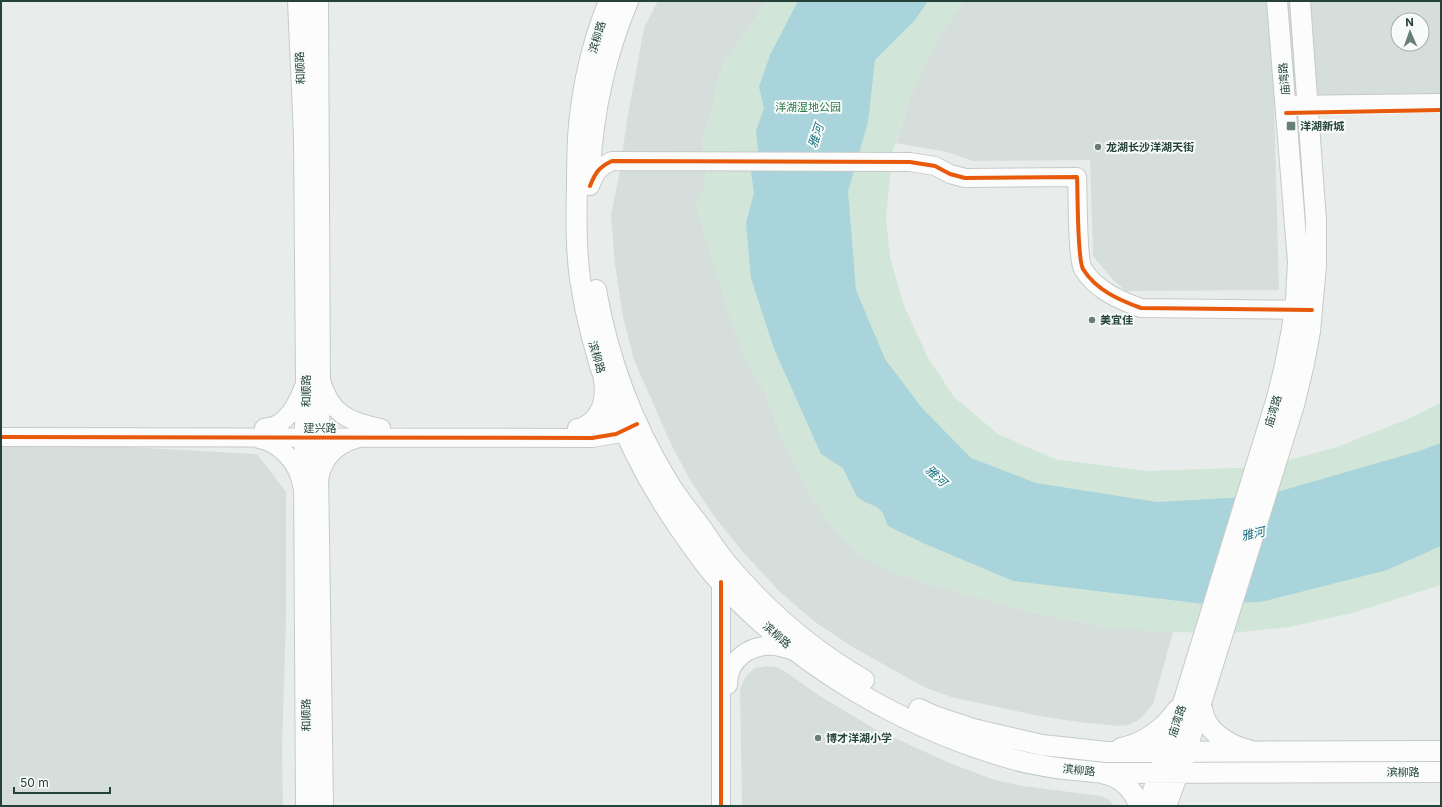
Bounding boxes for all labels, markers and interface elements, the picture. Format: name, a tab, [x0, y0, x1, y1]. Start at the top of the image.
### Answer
north arrow	[1390, 12, 1430, 52]
text: N	[1405, 15, 1414, 29]
street label: 滨柳路	[585, 19, 609, 55]
street label: 和顺路	[292, 51, 308, 85]
street label: 庙湾路	[1276, 62, 1292, 96]
park label: 洋湖湿地公园	[775, 100, 841, 114]
place label: 洋湖新城	[1300, 119, 1345, 133]
water label: 雅河	[805, 120, 827, 150]
marker: 洋湖新城	[1285, 120, 1297, 132]
place label: 龙湖长沙洋湖天街	[1106, 140, 1194, 154]
marker: 龙湖长沙洋湖天街	[1093, 142, 1103, 152]
place label: 美宜佳	[1100, 313, 1133, 327]
marker: 美宜佳	[1087, 315, 1097, 325]
street label: 滨柳路	[586, 339, 608, 375]
street label: 和顺路	[299, 375, 313, 408]
street label: 庙湾路	[1261, 393, 1285, 429]
street label: 建兴路	[304, 421, 337, 435]
water label: 雅河	[922, 462, 952, 491]
water label: 雅河	[1240, 523, 1268, 544]
street label: 滨柳路	[760, 619, 794, 651]
street label: 和顺路	[299, 698, 313, 732]
street label: 庙湾路	[1165, 703, 1189, 739]
place label: 博才洋湖小学	[826, 731, 892, 745]
marker: 博才洋湖小学	[813, 733, 823, 743]
street label: 滨柳路	[1062, 761, 1096, 779]
street label: 滨柳路	[1387, 765, 1420, 779]
scale bar	[14, 769, 110, 795]
text: 50 m	[20, 775, 49, 790]

